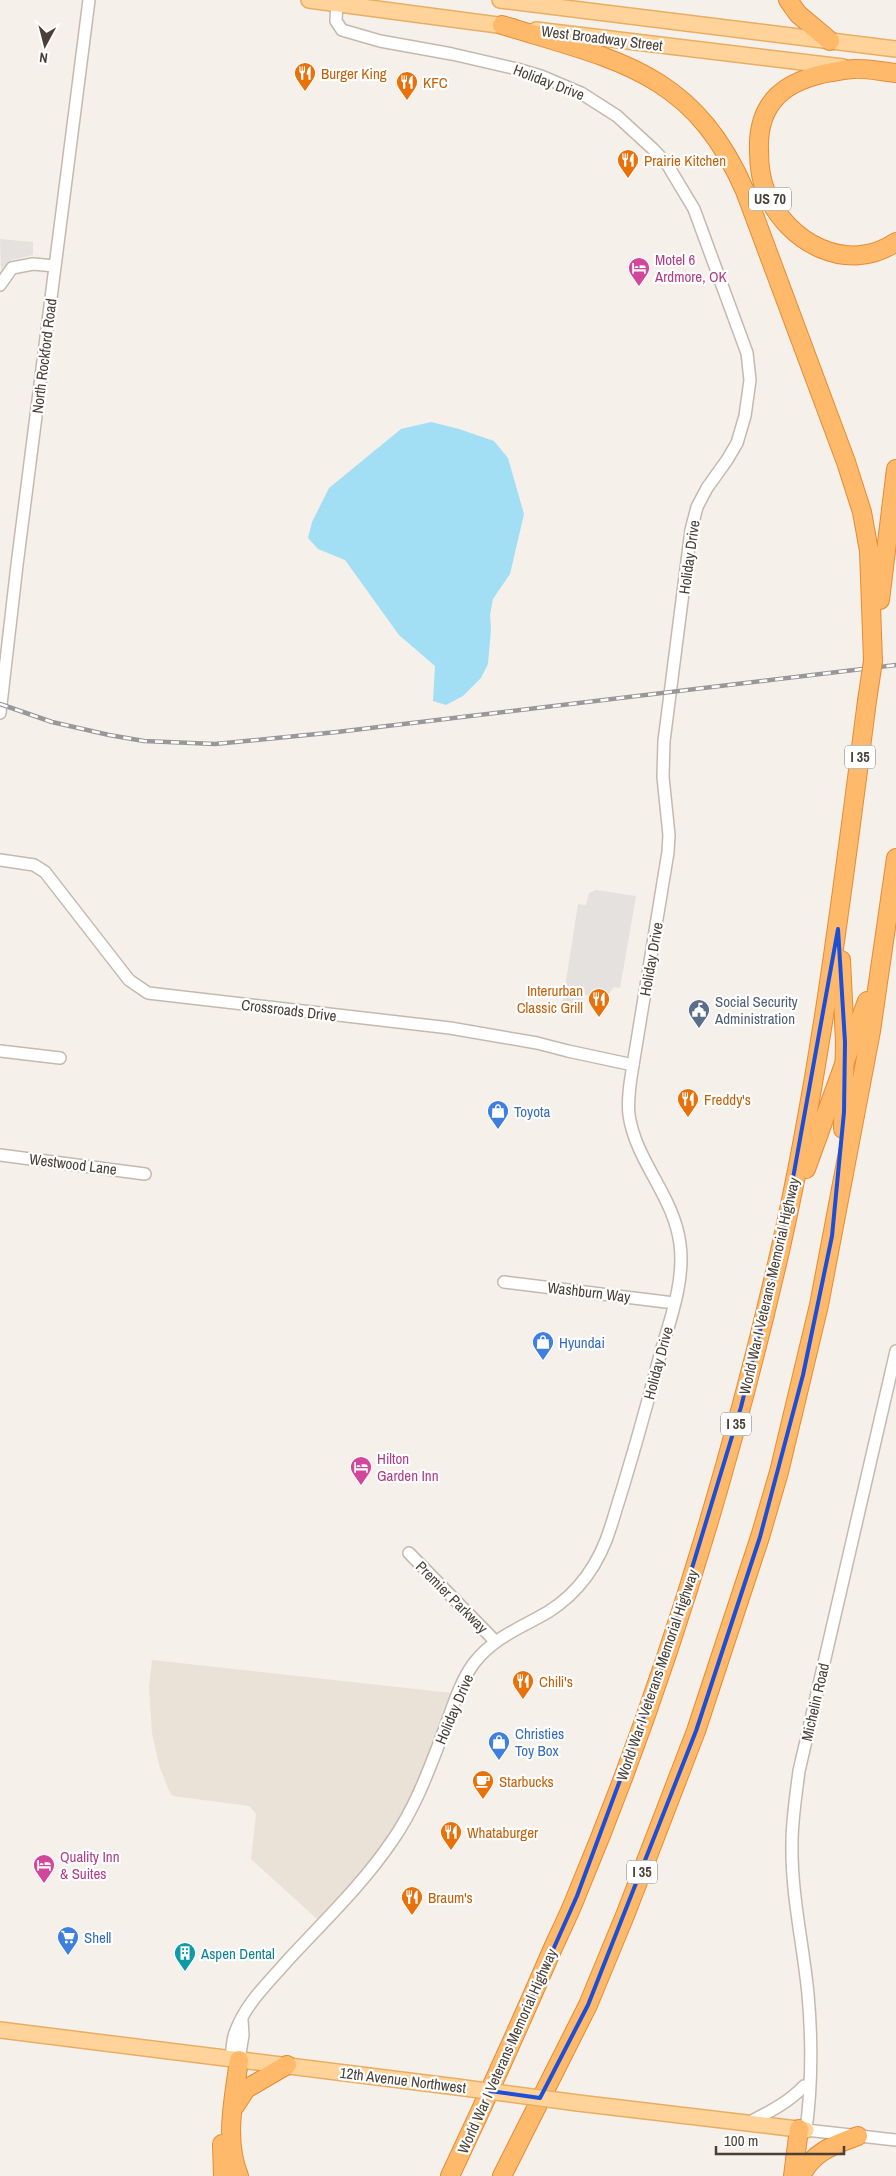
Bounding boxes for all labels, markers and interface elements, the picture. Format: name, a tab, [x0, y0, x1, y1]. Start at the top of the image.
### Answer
north arrow	[20, 20, 70, 70]
street label: West Broadway Street	[540, 20, 664, 56]
text: N	[38, 48, 49, 67]
street label: Holiday Drive	[510, 59, 588, 105]
restaurant icon: Burger King	[293, 61, 317, 92]
place label: Burger King	[321, 63, 387, 84]
restaurant icon: KFC	[395, 70, 419, 101]
place label: KFC	[423, 72, 448, 93]
restaurant icon: Prairie Kitchen	[616, 148, 640, 179]
place label: Prairie Kitchen	[644, 150, 726, 171]
road number: US 70	[749, 188, 791, 210]
place label: Motel 6 Ardmore, OK	[654, 249, 728, 287]
hotel icon: Motel 6 Ardmore, OK	[627, 256, 651, 287]
street label: North Rockford Road	[27, 297, 61, 415]
street label: Holiday Drive	[673, 518, 705, 595]
road number: I 35	[845, 746, 875, 769]
street label: Holiday Drive	[634, 920, 668, 998]
place label: Interurban Classic Grill	[517, 980, 583, 1018]
restaurant icon: Interurban Classic Grill	[587, 987, 611, 1018]
place label: Social Security Administration	[714, 991, 799, 1029]
street label: Crossroads Drive	[240, 994, 338, 1026]
public building icon: Social Security Administration	[687, 998, 711, 1029]
restaurant icon: Freddy's	[676, 1087, 700, 1118]
place label: Freddy's	[704, 1089, 751, 1110]
shop icon: Toyota	[486, 1099, 510, 1130]
place label: Toyota	[514, 1101, 550, 1122]
street label: Westwood Lane	[28, 1148, 118, 1180]
street label: World War I Veterans Memorial Highway	[734, 1175, 804, 1397]
street label: Washburn Way	[546, 1277, 632, 1308]
street label: Holiday Drive	[638, 1324, 678, 1402]
shop icon: Hyundai	[531, 1330, 555, 1361]
place label: Hyundai	[559, 1332, 605, 1353]
road number: I 35	[721, 1412, 751, 1436]
place label: Hilton Garden Inn	[377, 1448, 439, 1486]
hotel icon: Hilton Garden Inn	[349, 1455, 373, 1486]
street label: Premier Parkway	[411, 1556, 493, 1638]
street label: World War I Veterans Memorial Highway	[611, 1566, 703, 1783]
street label: Michelin Road	[796, 1661, 834, 1743]
restaurant icon: Chili's	[511, 1669, 535, 1700]
street label: Holiday Drive	[430, 1670, 478, 1747]
place label: Chili's	[539, 1671, 573, 1692]
place label: Christies Toy Box	[515, 1723, 564, 1761]
shop icon: Christies Toy Box	[487, 1730, 511, 1761]
cafe icon: Starbucks	[471, 1769, 495, 1800]
place label: Starbucks	[499, 1771, 554, 1792]
restaurant icon: Whataburger	[439, 1820, 463, 1851]
place label: Whataburger	[467, 1822, 538, 1843]
place label: Quality Inn & Suites	[60, 1846, 120, 1884]
hotel icon: Quality Inn & Suites	[32, 1853, 56, 1884]
road number: I 35	[627, 1860, 657, 1884]
restaurant icon: Braum's	[400, 1885, 424, 1916]
place label: Braum's	[428, 1887, 473, 1908]
supermarket icon: Shell	[56, 1925, 80, 1956]
place label: Shell	[84, 1927, 111, 1948]
building icon: Aspen Dental	[173, 1941, 197, 1972]
place label: Aspen Dental	[200, 1943, 275, 1964]
street label: World War I Veterans Memorial Highway	[452, 1944, 562, 2157]
street label: 12th Avenue Northwest	[339, 2062, 468, 2098]
scale bar	[716, 2124, 844, 2156]
text: 100 m	[724, 2130, 758, 2151]

